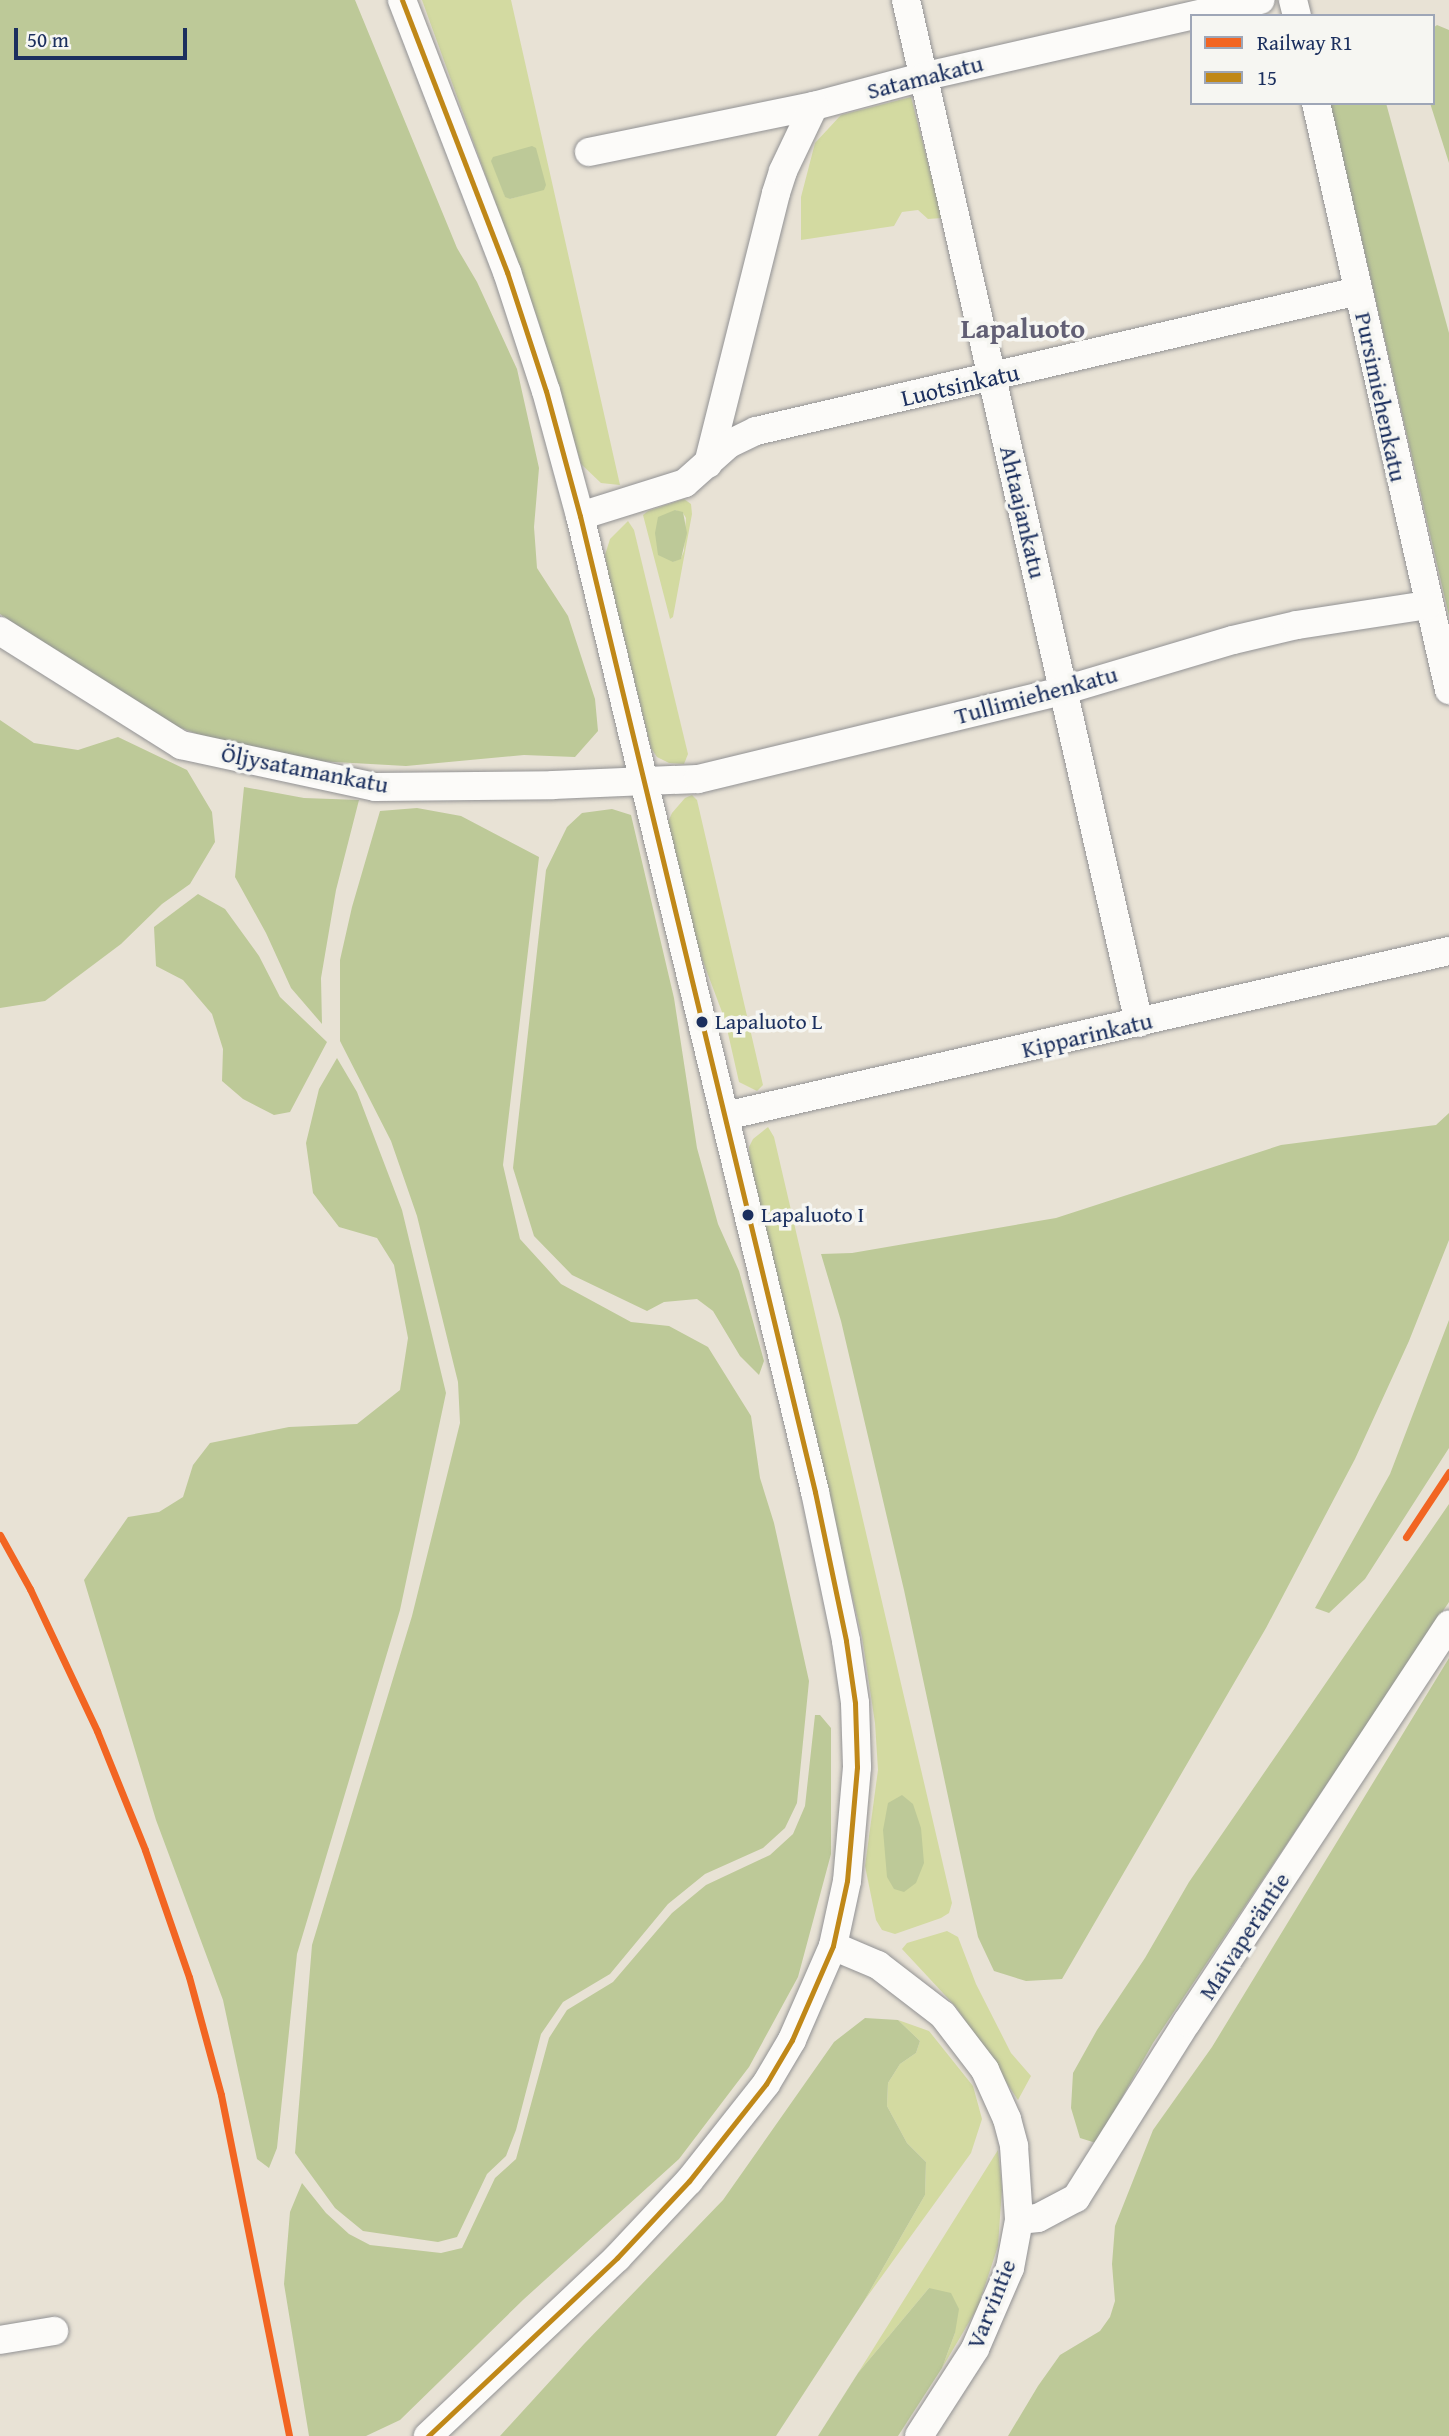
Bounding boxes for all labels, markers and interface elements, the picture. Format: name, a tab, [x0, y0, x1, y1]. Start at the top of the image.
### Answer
scale bar	[18, 14, 191, 58]
legend	[1190, 14, 1435, 105]
text: 50 m	[27, 24, 69, 55]
text: Railway R1	[1257, 27, 1353, 58]
street label: Satamakatu	[864, 49, 986, 105]
text: 15	[1257, 62, 1277, 93]
street label: Pursimiehenkatu	[1349, 309, 1413, 485]
district label: Lapaluoto	[961, 311, 1085, 345]
street label: Luotsinkatu	[898, 357, 1022, 413]
street label: Ahtaajankatu	[994, 443, 1052, 581]
street label: Tullimiehenkatu	[951, 659, 1121, 731]
street label: Öljysatamankatu	[219, 739, 391, 799]
street label: Kipparinkatu	[1019, 1006, 1155, 1064]
place label: Lapaluoto L	[715, 1009, 822, 1035]
marker: Lapaluoto L	[695, 1015, 709, 1029]
place label: Lapaluoto I	[761, 1202, 864, 1228]
marker: Lapaluoto I	[741, 1208, 755, 1222]
street label: Maivaperäntie	[1192, 1867, 1296, 2005]
street label: Varvintie	[960, 2255, 1022, 2353]

